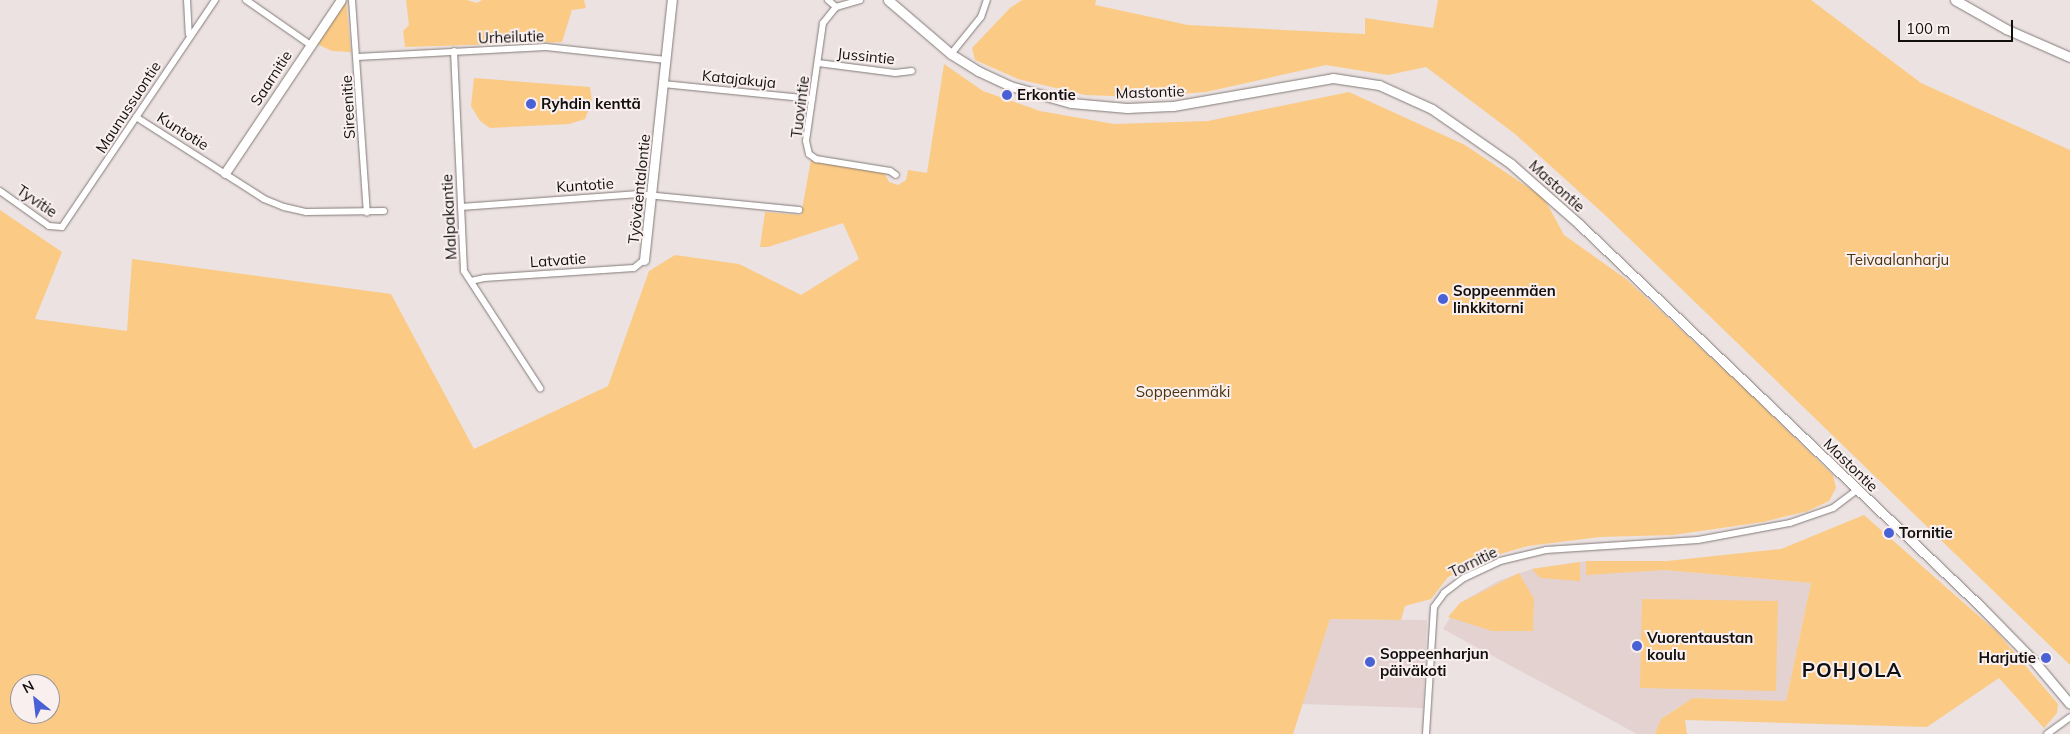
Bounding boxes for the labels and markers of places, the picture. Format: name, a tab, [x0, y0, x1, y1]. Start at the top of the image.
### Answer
place label: Erkontie	[1017, 86, 1076, 104]
marker: Erkontie	[1001, 89, 1013, 101]
place label: Ryhdin kenttä	[541, 95, 641, 113]
marker: Ryhdin kenttä	[525, 98, 537, 110]
place label: Soppeenmäen linkkitorni	[1453, 281, 1556, 316]
marker: Soppeenmäen linkkitorni	[1437, 293, 1449, 305]
place label: Tornitie	[1899, 524, 1953, 542]
marker: Tornitie	[1883, 527, 1895, 539]
place label: Vuorentaustan koulu	[1647, 628, 1753, 663]
marker: Vuorentaustan koulu	[1631, 640, 1643, 652]
place label: Soppeenharjun päiväkoti	[1380, 644, 1489, 679]
place label: Harjutie	[1979, 649, 2036, 667]
marker: Harjutie	[2040, 652, 2052, 664]
marker: Soppeenharjun päiväkoti	[1364, 656, 1376, 668]

